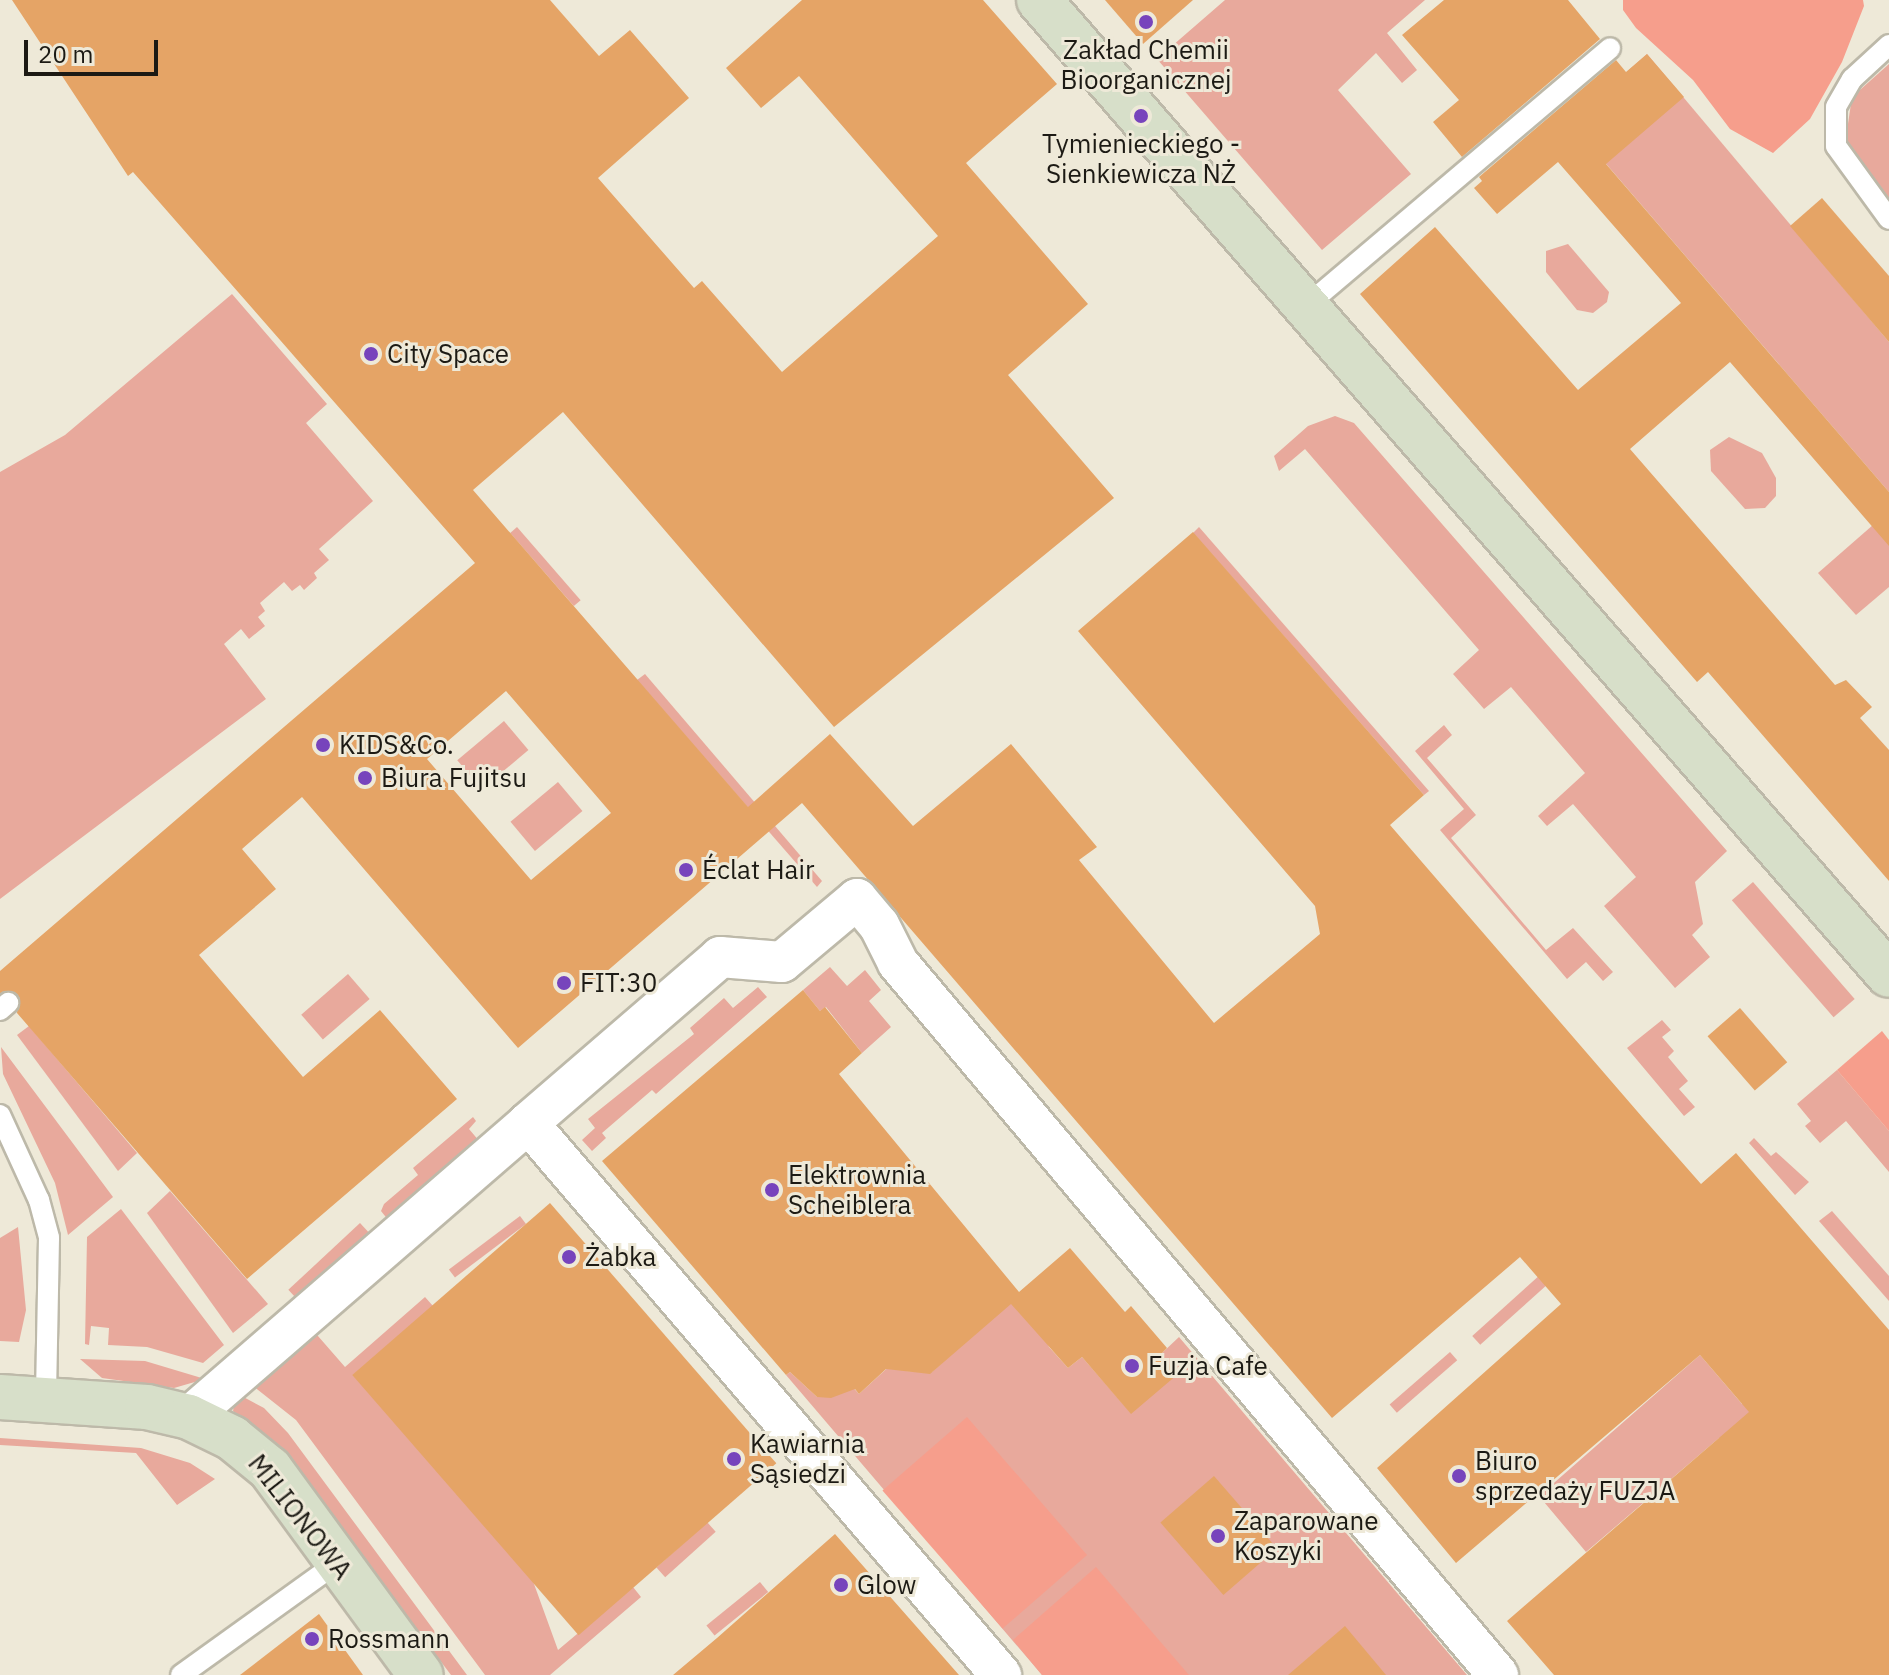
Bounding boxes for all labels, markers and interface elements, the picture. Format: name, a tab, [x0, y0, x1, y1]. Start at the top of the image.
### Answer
marker: Zakład Chemii Bioorganicznej	[1137, 13, 1155, 31]
scale bar	[28, 24, 162, 74]
place label: Zakład Chemii Bioorganicznej	[1060, 34, 1232, 96]
text: 20 m	[38, 38, 93, 70]
marker: Tymienieckiego - Sienkiewicza NŻ	[1132, 107, 1150, 125]
place label: Tymienieckiego - Sienkiewicza NŻ	[1042, 128, 1240, 190]
place label: City Space	[387, 338, 509, 370]
marker: City Space	[362, 345, 380, 363]
place label: KIDS&Co.	[339, 729, 454, 761]
marker: KIDS&Co.	[314, 736, 332, 754]
place label: Biura Fujitsu	[381, 762, 527, 794]
marker: Biura Fujitsu	[356, 769, 374, 787]
place label: Éclat Hair	[702, 854, 815, 886]
marker: Éclat Hair	[677, 861, 695, 879]
place label: FIT:30	[580, 967, 657, 999]
marker: FIT:30	[555, 974, 573, 992]
place label: Elektrownia Scheiblera	[788, 1159, 926, 1220]
marker: Elektrownia Scheiblera	[763, 1181, 781, 1199]
place label: Żabka	[585, 1241, 656, 1273]
marker: Żabka	[560, 1248, 578, 1266]
place label: Fuzja Cafe	[1148, 1350, 1268, 1382]
marker: Fuzja Cafe	[1123, 1357, 1141, 1375]
place label: Kawiarnia Sąsiedzi	[750, 1428, 865, 1490]
place label: Biuro sprzedaży FUZJA	[1475, 1445, 1676, 1506]
street label: MILIONOWA	[242, 1448, 358, 1586]
marker: Kawiarnia Sąsiedzi	[725, 1450, 743, 1468]
marker: Biuro sprzedaży FUZJA	[1450, 1467, 1468, 1485]
place label: Zaparowane Koszyki	[1234, 1505, 1378, 1566]
marker: Zaparowane Koszyki	[1209, 1527, 1227, 1545]
place label: Glow	[857, 1569, 917, 1601]
marker: Glow	[832, 1576, 850, 1594]
place label: Rossmann	[328, 1623, 450, 1655]
marker: Rossmann	[303, 1630, 321, 1648]

